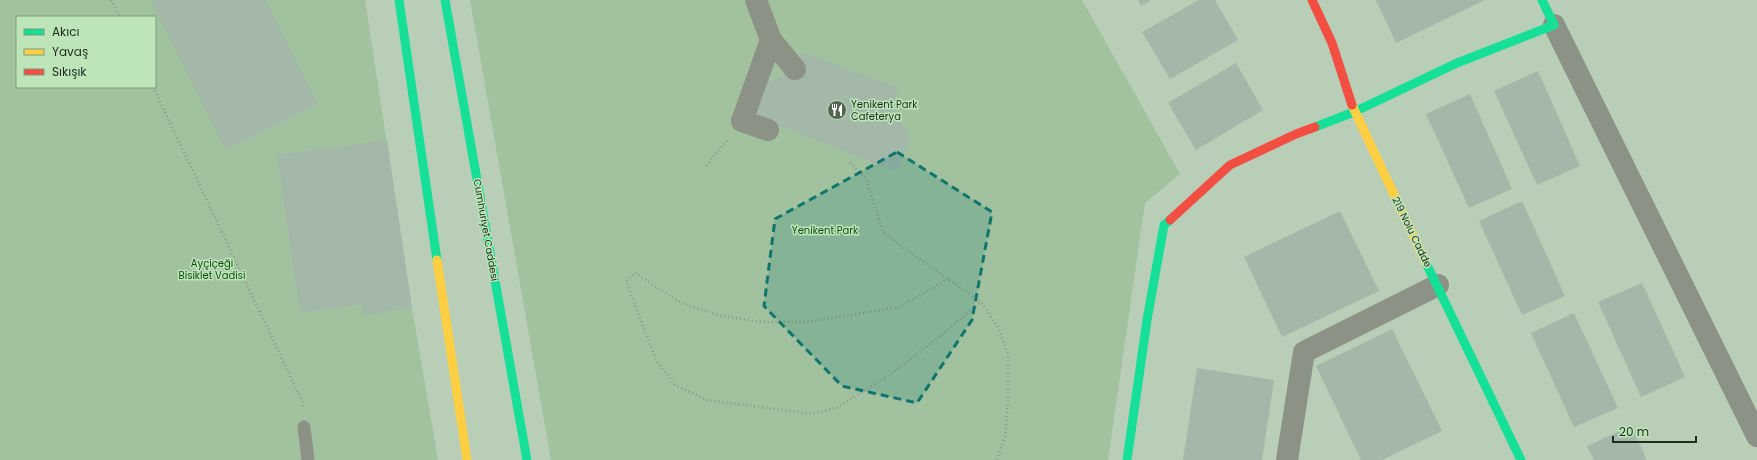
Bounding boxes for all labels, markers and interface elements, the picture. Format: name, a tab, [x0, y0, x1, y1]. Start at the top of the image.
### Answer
legend	[16, 16, 156, 88]
text: Akıcı	[52, 23, 80, 40]
text: Yavaş	[52, 43, 88, 60]
text: Sıkışık	[52, 63, 87, 80]
place label: Yenikent Park Cafeterya	[851, 97, 918, 124]
restaurant icon: Yenikent Park Cafeterya	[826, 99, 848, 121]
street label: Cumhuriyet Caddesi	[470, 178, 502, 282]
street label: 219 Nolu Cadde	[1388, 194, 1436, 270]
park label: Yenikent Park	[792, 223, 859, 238]
park label: Ayçiçeği Bisiklet Vadisi	[179, 256, 245, 283]
scale bar	[1613, 418, 1696, 444]
text: 20 m	[1619, 423, 1649, 440]

